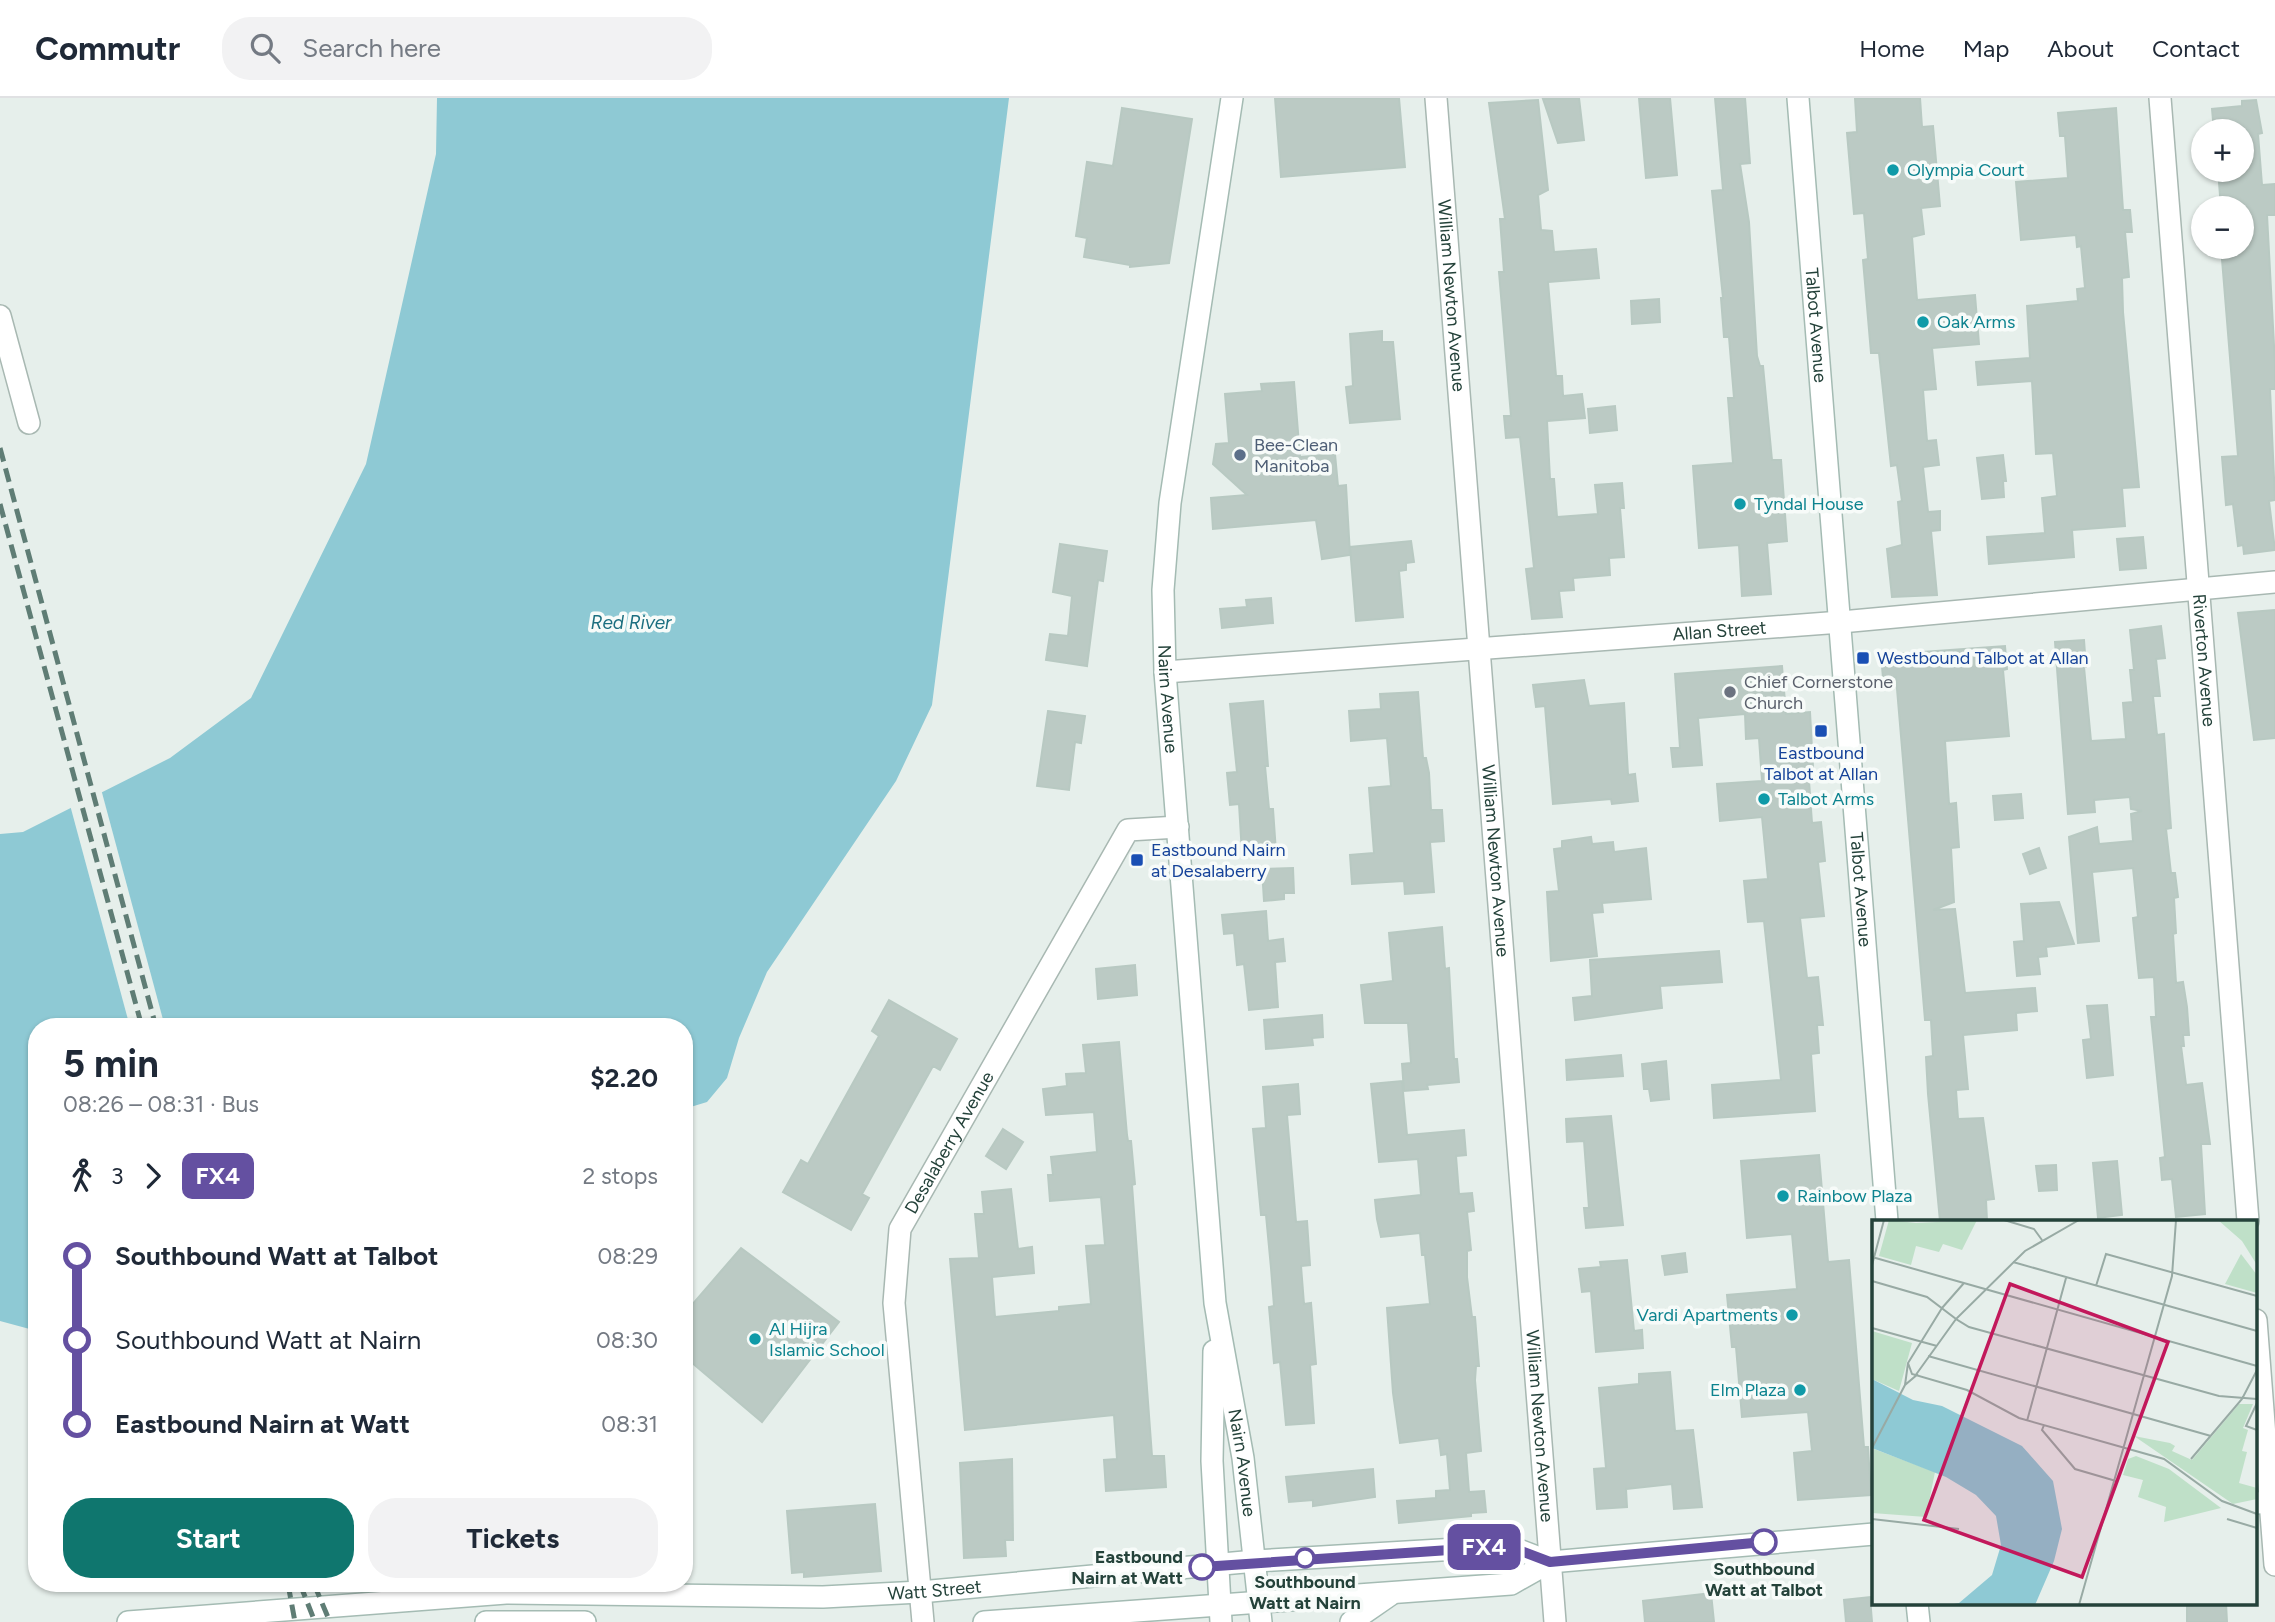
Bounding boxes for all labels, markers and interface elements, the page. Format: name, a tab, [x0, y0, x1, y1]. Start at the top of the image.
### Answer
search box	[222, 17, 712, 80]
text: Commutr	[35, 29, 180, 68]
icon: search	[246, 29, 284, 67]
text: Search here	[302, 32, 441, 64]
text: Home	[1859, 34, 1925, 63]
text: Map	[1963, 34, 2009, 63]
text: About	[2047, 34, 2114, 63]
text: Contact	[2152, 34, 2240, 63]
map controls	[2191, 119, 2254, 259]
button: +	[2191, 119, 2254, 182]
place label: Olympia Court	[1907, 159, 2025, 181]
marker: Olympia Court	[1885, 162, 1901, 178]
button: −	[2191, 196, 2254, 259]
street label: William Newton Avenue	[1433, 198, 1470, 393]
street label: Talbot Avenue	[1800, 267, 1832, 384]
place label: Oak Arms	[1937, 311, 2015, 333]
marker: Oak Arms	[1915, 314, 1931, 330]
place label: Bee-Clean Manitoba	[1254, 434, 1338, 477]
marker: Bee-Clean Manitoba	[1232, 447, 1248, 463]
place label: Tyndal House	[1754, 493, 1864, 515]
marker: Tyndal House	[1732, 496, 1748, 512]
street label: Riverton Avenue	[2188, 593, 2220, 728]
water label: Red River	[591, 611, 672, 634]
street label: Allan Street	[1672, 617, 1767, 645]
street label: Nairn Avenue	[1153, 644, 1182, 754]
place label: Westbound Talbot at Allan	[1877, 647, 2089, 669]
marker: Westbound Talbot at Allan	[1855, 650, 1871, 666]
place label: Chief Cornerstone Church	[1744, 671, 1893, 714]
marker: Chief Cornerstone Church	[1722, 684, 1738, 700]
marker: Eastbound Talbot at Allan	[1813, 723, 1829, 739]
place label: Eastbound Talbot at Allan	[1764, 742, 1878, 785]
street label: William Newton Avenue	[1477, 764, 1514, 958]
place label: Talbot Arms	[1778, 788, 1874, 810]
marker: Talbot Arms	[1756, 791, 1772, 807]
street label: Talbot Avenue	[1845, 831, 1876, 948]
place label: Eastbound Nairn at Desalaberry	[1151, 839, 1286, 882]
marker: Eastbound Nairn at Desalaberry	[1129, 852, 1145, 868]
text: 5 min	[63, 1041, 159, 1087]
text: $2.20	[590, 1062, 658, 1094]
street label: Desalaberry Avenue	[900, 1067, 999, 1218]
text: 08:26 – 08:31 · Bus	[63, 1090, 259, 1118]
icon: walk	[63, 1157, 101, 1195]
icon: forward	[134, 1157, 172, 1195]
text: FX4	[196, 1161, 240, 1190]
text: 3	[111, 1162, 124, 1190]
text: 2 stops	[582, 1162, 658, 1190]
place label: Rainbow Plaza	[1797, 1185, 1913, 1207]
marker: Rainbow Plaza	[1775, 1188, 1791, 1204]
inset map	[1872, 1220, 2258, 1604]
text: Southbound Watt at Talbot	[115, 1240, 438, 1272]
text: 08:29	[597, 1242, 658, 1270]
place label: Vardi Apartments	[1637, 1304, 1778, 1326]
marker: Vardi Apartments	[1784, 1307, 1800, 1323]
place label: Al Hijra Islamic School	[769, 1318, 885, 1361]
text: Southbound Watt at Nairn	[115, 1324, 421, 1356]
text: 08:30	[596, 1326, 658, 1354]
street label: William Newton Avenue	[1521, 1329, 1558, 1523]
marker: Al Hijra Islamic School	[747, 1331, 763, 1347]
place label: Elm Plaza	[1710, 1379, 1786, 1401]
marker: Elm Plaza	[1792, 1382, 1808, 1398]
street label: Nairn Avenue	[1223, 1407, 1260, 1518]
text: Eastbound Nairn at Watt	[115, 1408, 410, 1440]
text: 08:31	[601, 1410, 658, 1438]
button: Start	[63, 1498, 354, 1578]
button: Tickets	[368, 1498, 658, 1578]
line badge: FX4	[1444, 1524, 1524, 1570]
marker: Southbound Watt at Talbot	[1751, 1529, 1777, 1555]
text: FX4	[1462, 1532, 1506, 1561]
place label: Eastbound Nairn at Watt	[1071, 1546, 1183, 1589]
marker: Southbound Watt at Nairn	[1295, 1548, 1315, 1568]
marker: Eastbound Nairn at Watt	[1189, 1554, 1215, 1580]
place label: Southbound Watt at Talbot	[1705, 1558, 1823, 1601]
place label: Southbound Watt at Nairn	[1249, 1571, 1361, 1614]
street label: Watt Street	[887, 1575, 983, 1605]

